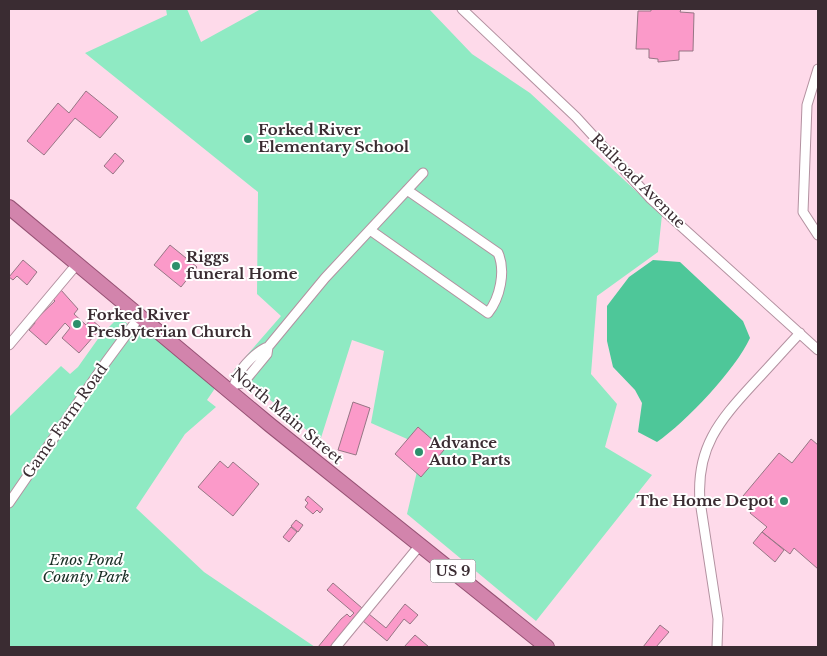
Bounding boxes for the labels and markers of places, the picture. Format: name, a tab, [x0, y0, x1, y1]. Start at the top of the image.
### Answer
place label: Forked River Elementary School	[258, 120, 410, 156]
marker: Forked River Elementary School	[242, 133, 254, 145]
place label: Riggs funeral Home	[186, 247, 298, 283]
marker: Riggs funeral Home	[170, 260, 182, 272]
place label: Forked River Presbyterian Church	[87, 305, 252, 341]
marker: Forked River Presbyterian Church	[71, 318, 83, 330]
place label: Advance Auto Parts	[428, 433, 510, 469]
marker: Advance Auto Parts	[413, 446, 425, 458]
place label: The Home Depot	[636, 491, 774, 510]
marker: The Home Depot	[778, 495, 790, 507]

